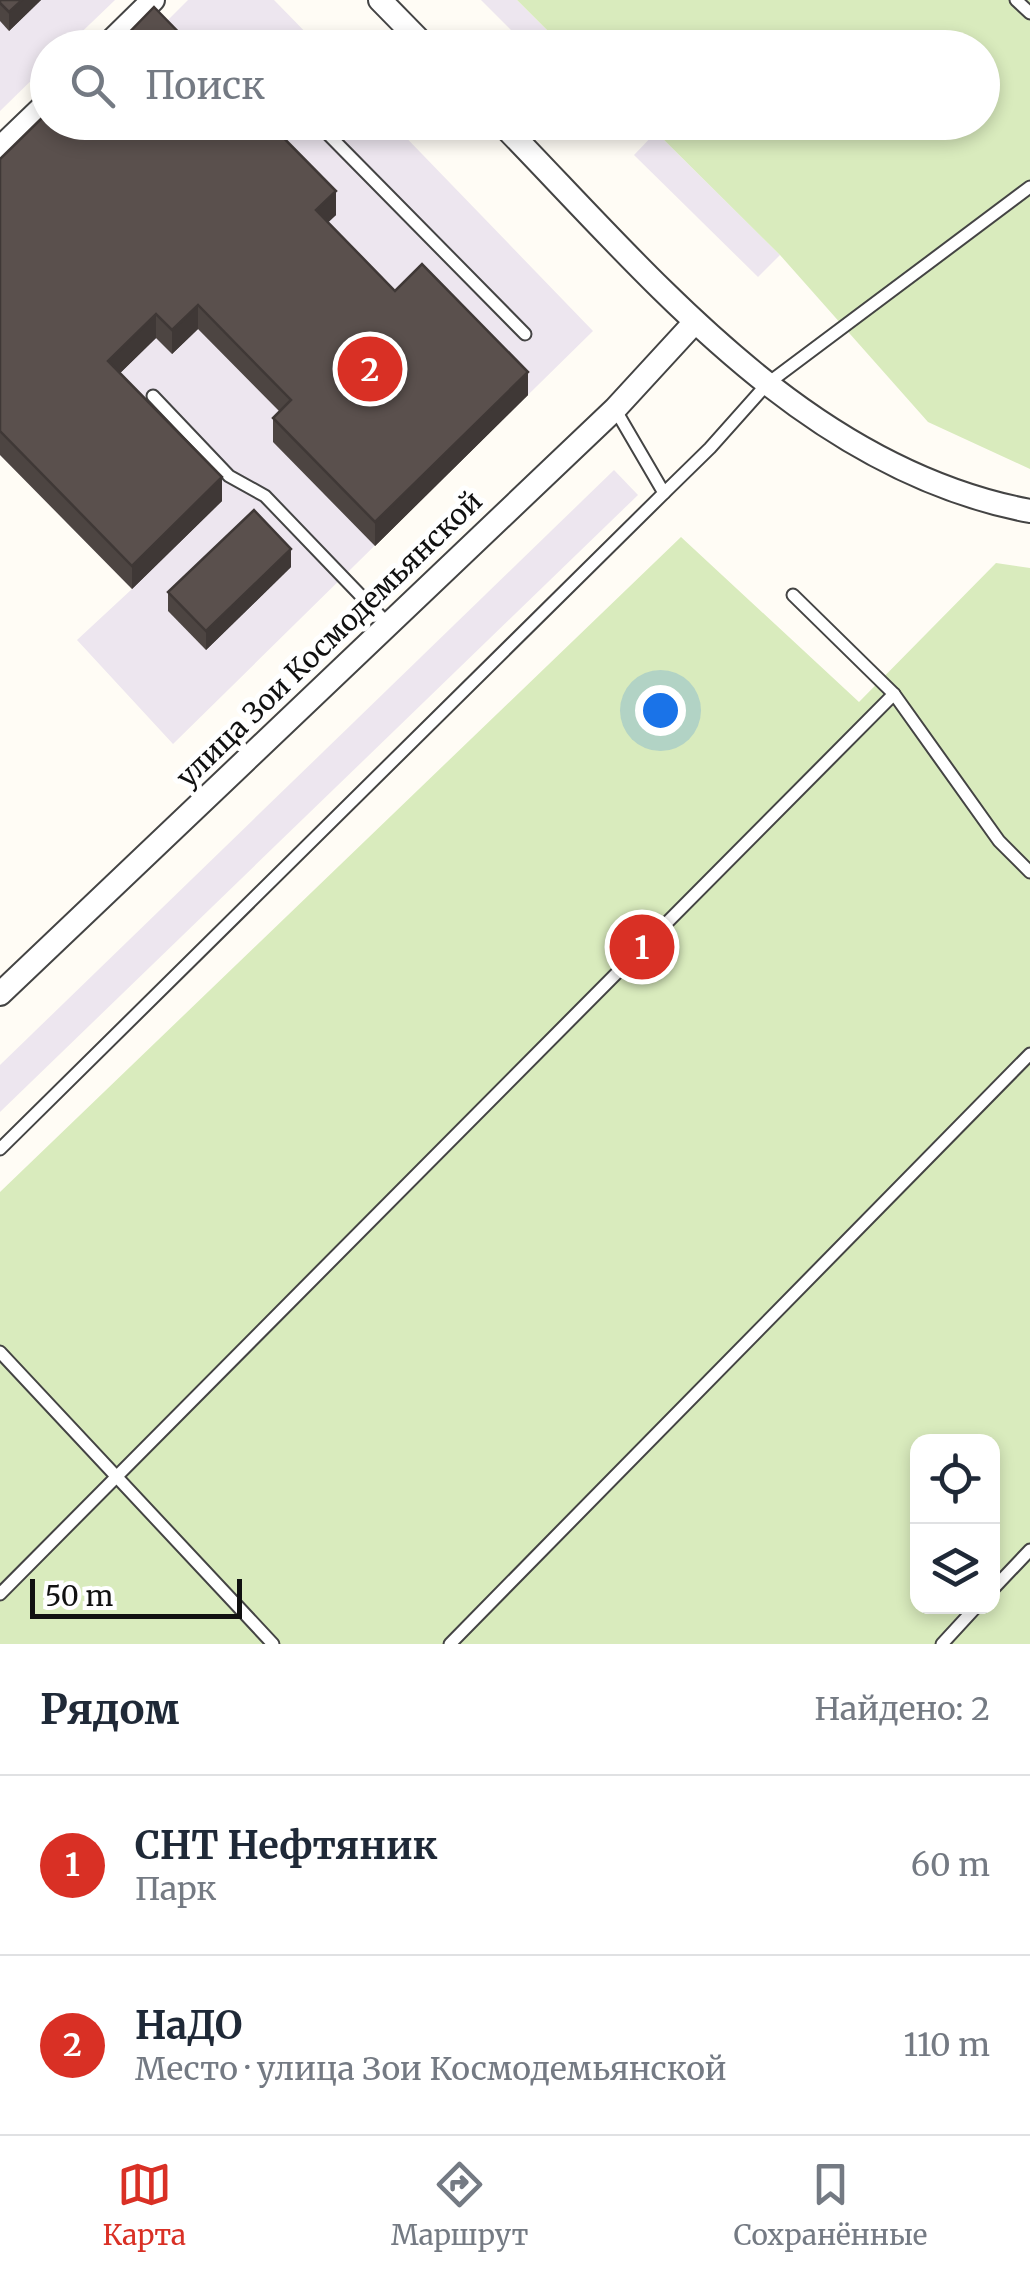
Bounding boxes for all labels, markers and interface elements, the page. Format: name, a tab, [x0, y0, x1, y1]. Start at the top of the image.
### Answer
search box	[30, 30, 1000, 140]
icon: search	[65, 58, 120, 113]
text: Поиск	[145, 62, 265, 109]
pin: 2	[338, 332, 402, 406]
street label: улица Зои Космодемьянской	[169, 483, 489, 795]
your location	[635, 685, 686, 736]
pin: 1	[610, 910, 674, 984]
map controls	[910, 1434, 1000, 1614]
button: locate	[910, 1434, 1000, 1524]
button: layers	[910, 1524, 1000, 1614]
scale bar	[30, 1574, 242, 1618]
text: 50 m	[45, 1578, 113, 1614]
text: Рядом	[40, 1683, 180, 1735]
text: Найдено: 2	[815, 1689, 990, 1729]
text: СНТ Нефтяник	[135, 1822, 438, 1869]
text: 1	[65, 1845, 80, 1885]
text: 60 m	[911, 1845, 990, 1885]
text: Парк	[135, 1869, 217, 1909]
text: НаДО	[135, 2002, 242, 2049]
text: 2	[63, 2025, 82, 2065]
text: 110 m	[903, 2025, 990, 2065]
text: Место · улица Зои Космодемьянской	[135, 2049, 727, 2089]
tab: Карта	[103, 2157, 186, 2253]
tab: Маршрут	[391, 2157, 528, 2253]
tab: Сохранённые	[734, 2157, 927, 2253]

